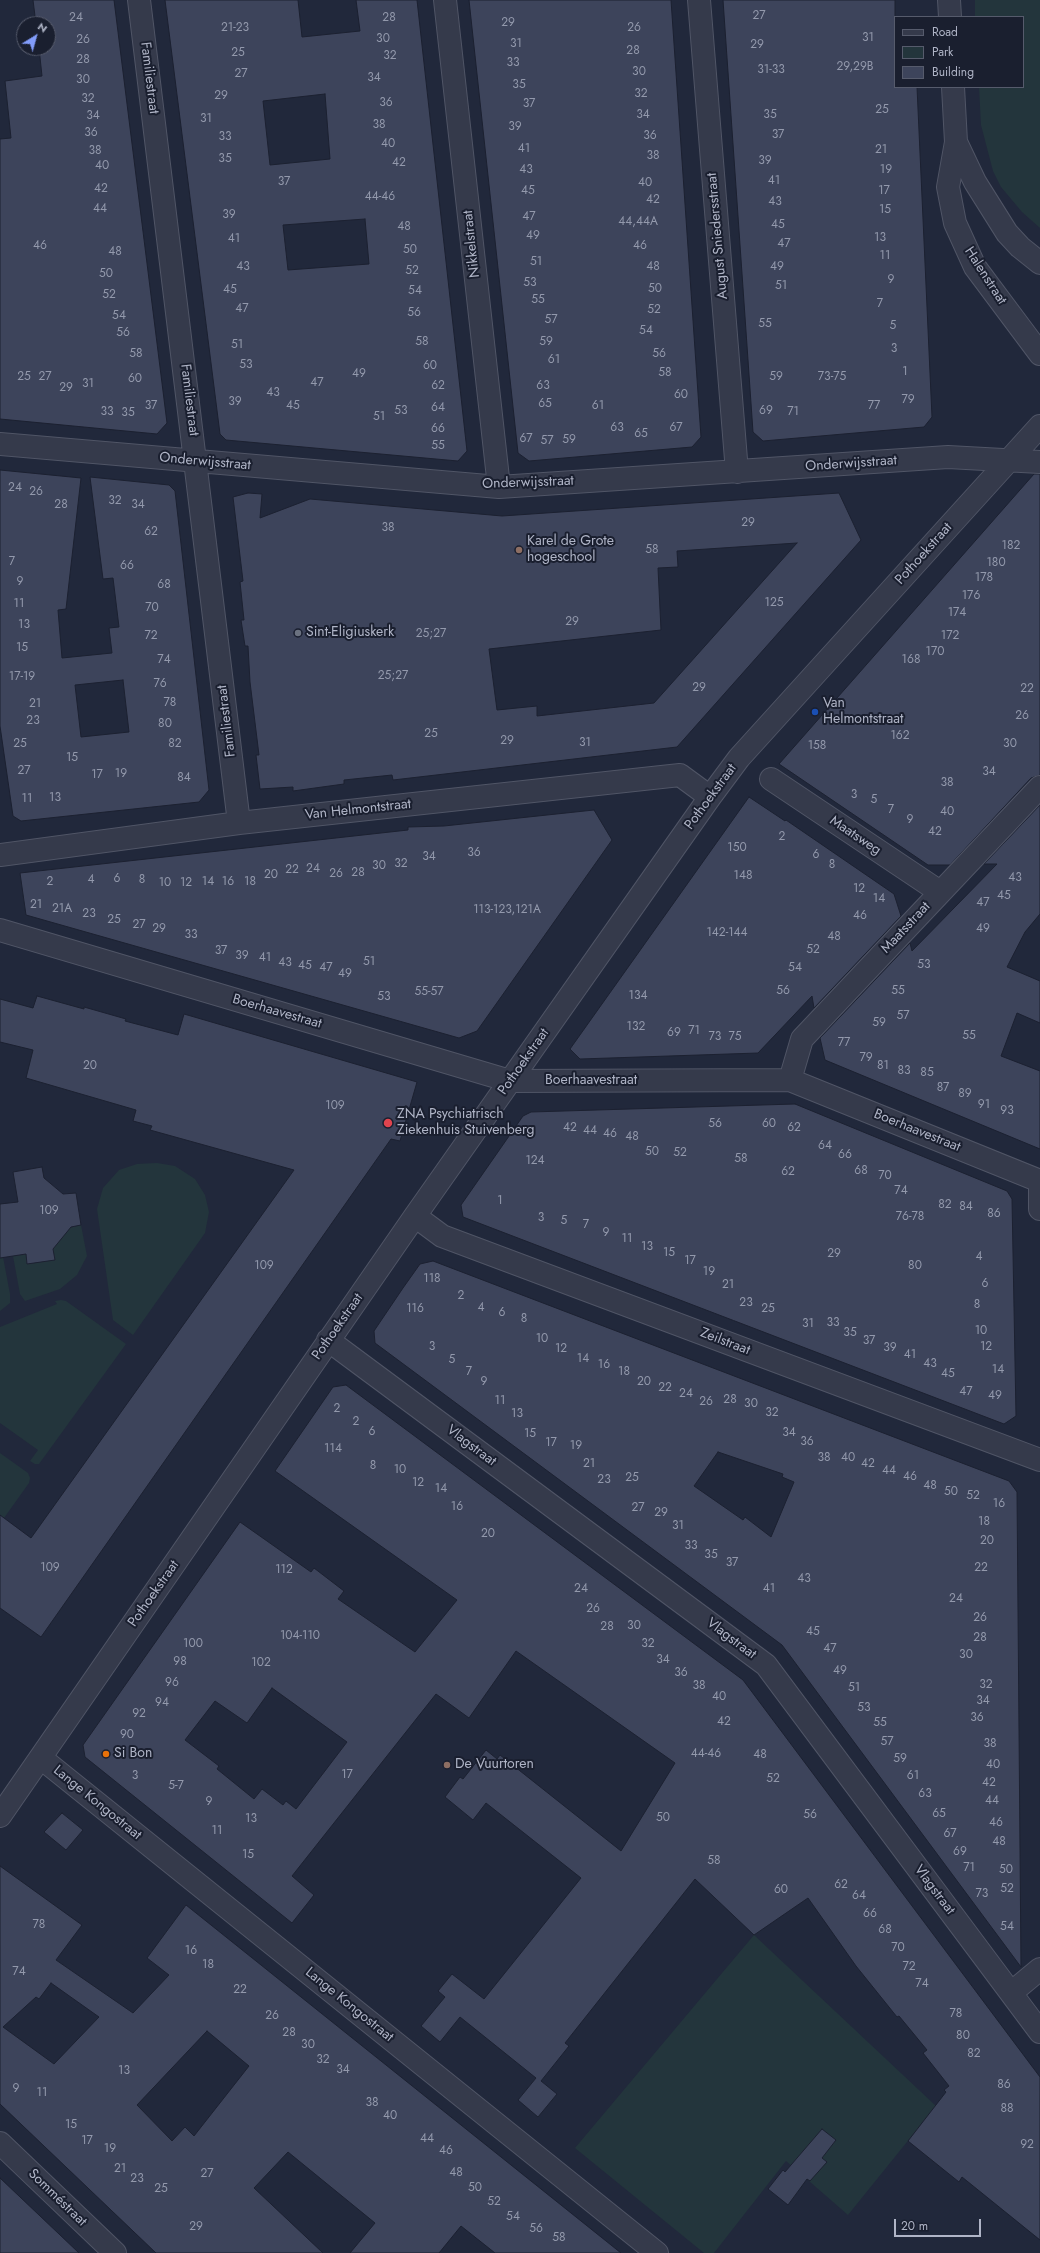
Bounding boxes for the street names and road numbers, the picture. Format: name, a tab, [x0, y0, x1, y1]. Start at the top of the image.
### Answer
street label: Familiestraat	[136, 41, 162, 115]
street label: August Sniedersstraat	[704, 172, 732, 300]
street label: Nikkelstraat	[460, 209, 484, 279]
street label: Halenstraat	[960, 244, 1010, 308]
street label: Familiestraat	[176, 363, 202, 437]
street label: Onderwijsstraat	[159, 450, 251, 474]
street label: Onderwijsstraat	[805, 452, 897, 476]
street label: Onderwijsstraat	[482, 473, 574, 493]
street label: Pothoekstraat	[892, 520, 956, 588]
street label: Familiestraat	[214, 684, 240, 758]
street label: Pothoekstraat	[682, 761, 740, 833]
street label: Van Helmontstraat	[304, 796, 412, 824]
street label: Maatsweg	[826, 813, 884, 859]
street label: Maatsstraat	[878, 899, 934, 957]
street label: Boerhaavestraat	[230, 991, 324, 1033]
street label: Pothoekstraat	[495, 1026, 553, 1098]
street label: Boerhaavestraat	[545, 1073, 637, 1089]
street label: Boerhaavestraat	[871, 1106, 963, 1156]
street label: Pothoekstraat	[309, 1291, 367, 1363]
street label: Zeilstraat	[698, 1325, 752, 1359]
street label: Vlagstraat	[443, 1422, 499, 1470]
street label: Pothoekstraat	[125, 1558, 183, 1630]
street label: Vlagstraat	[703, 1615, 759, 1663]
street label: Lange Kongostraat	[50, 1762, 144, 1844]
street label: Vlagstraat	[910, 1862, 958, 1918]
street label: Lange Kongostraat	[302, 1964, 396, 2046]
street label: Somméstraat	[24, 2166, 90, 2230]

